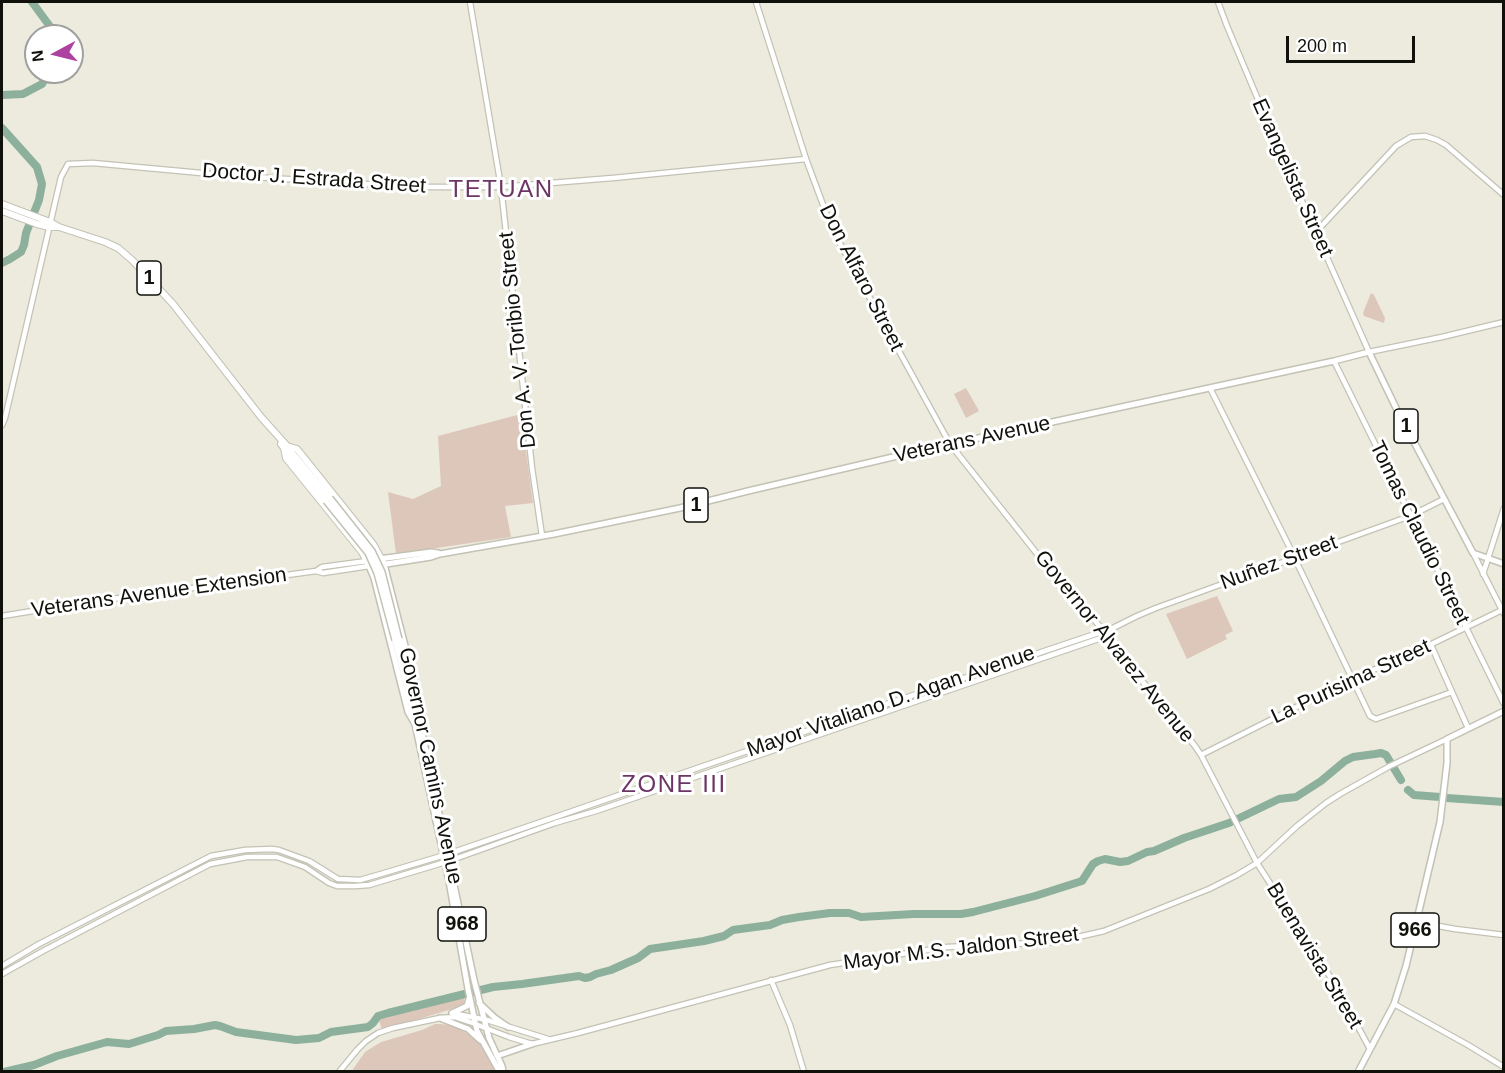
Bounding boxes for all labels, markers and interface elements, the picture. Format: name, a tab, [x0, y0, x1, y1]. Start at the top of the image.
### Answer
north arrow	[24, 24, 84, 84]
scale bar	[1289, 24, 1418, 62]
text: 200 m	[1297, 36, 1347, 56]
text: N	[28, 49, 47, 63]
street label: Evangelista Street	[1246, 95, 1338, 261]
street label: Doctor J. Estrada Street	[201, 159, 427, 199]
district label: TETUAN	[448, 176, 554, 204]
street label: Don Alfaro Street	[813, 201, 909, 355]
street label: Don A. V. Toribio Street	[494, 231, 542, 449]
road number: 1	[137, 261, 161, 295]
road number: 1	[1394, 409, 1418, 443]
street label: Veterans Avenue	[891, 411, 1053, 469]
street label: Tomas Claudio Street	[1364, 437, 1474, 629]
road number: 1	[684, 488, 708, 522]
street label: Nuñez Street	[1217, 530, 1341, 596]
street label: Governor Alvarez Avenue	[1029, 546, 1199, 748]
street label: Veterans Avenue Extension	[30, 563, 288, 623]
street label: La Purisima Street	[1267, 634, 1435, 730]
street label: Mayor Vitaliano D. Agan Avenue	[744, 641, 1038, 763]
street label: Governor Camins Avenue	[393, 645, 467, 887]
district label: ZONE III	[621, 771, 727, 799]
street label: Buenavista Street	[1261, 878, 1367, 1034]
road number: 968	[438, 907, 486, 941]
road number: 966	[1391, 913, 1439, 947]
street label: Mayor M.S. Jaldon Street	[842, 922, 1080, 976]

